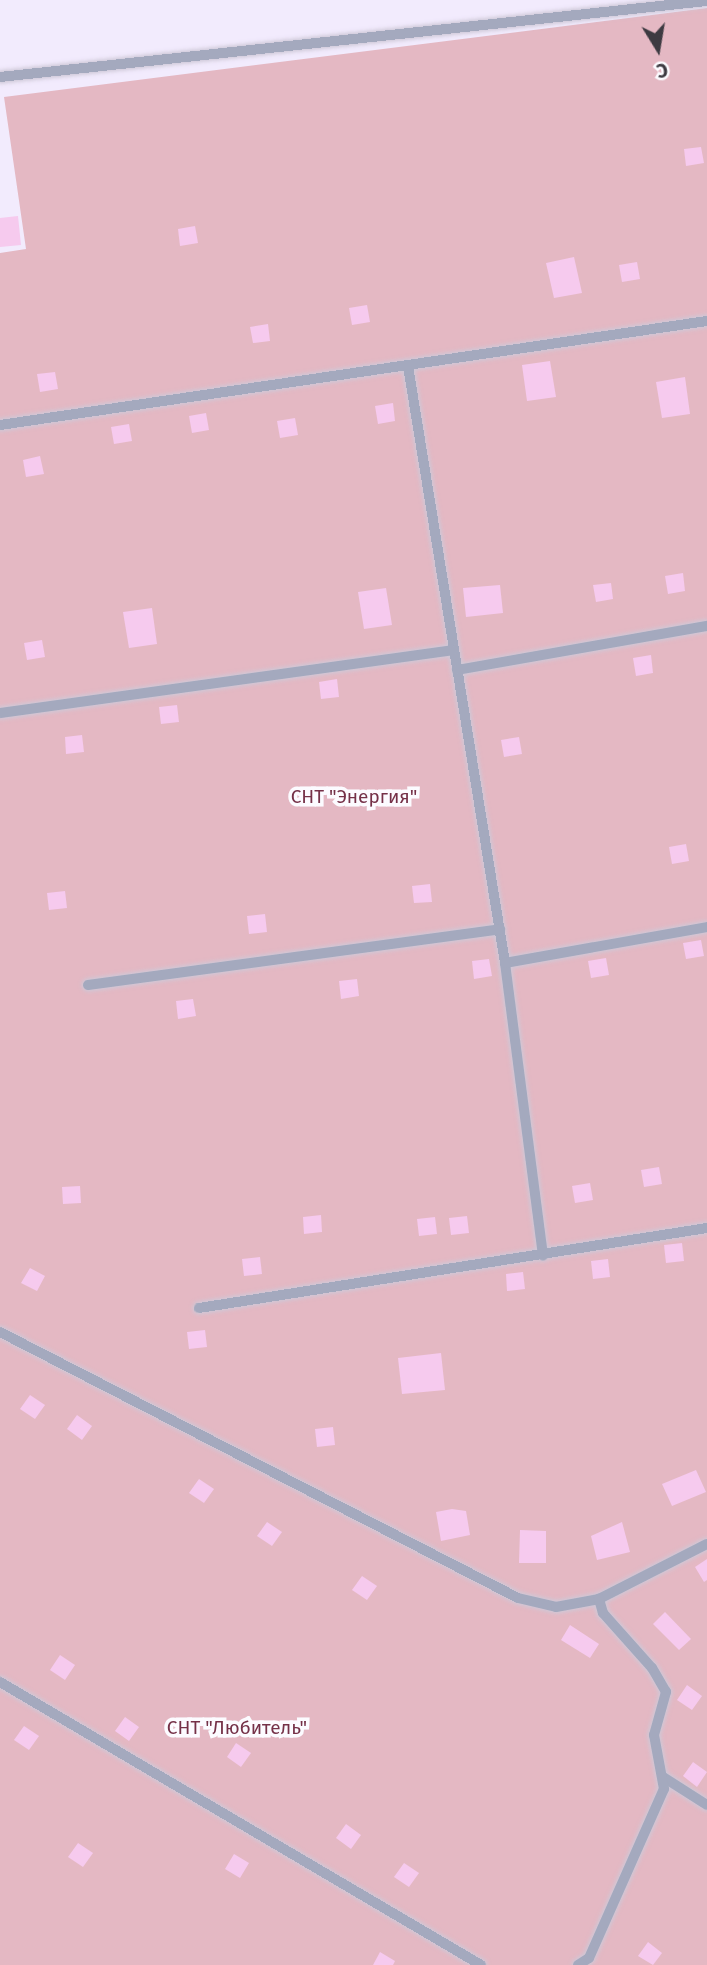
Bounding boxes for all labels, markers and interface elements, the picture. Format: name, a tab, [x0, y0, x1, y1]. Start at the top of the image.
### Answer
north arrow	[623, 14, 693, 84]
text: С	[655, 58, 670, 82]
park label: СНТ "Энергия"	[291, 786, 417, 808]
park label: СНТ "Любитель"	[167, 1717, 307, 1739]

